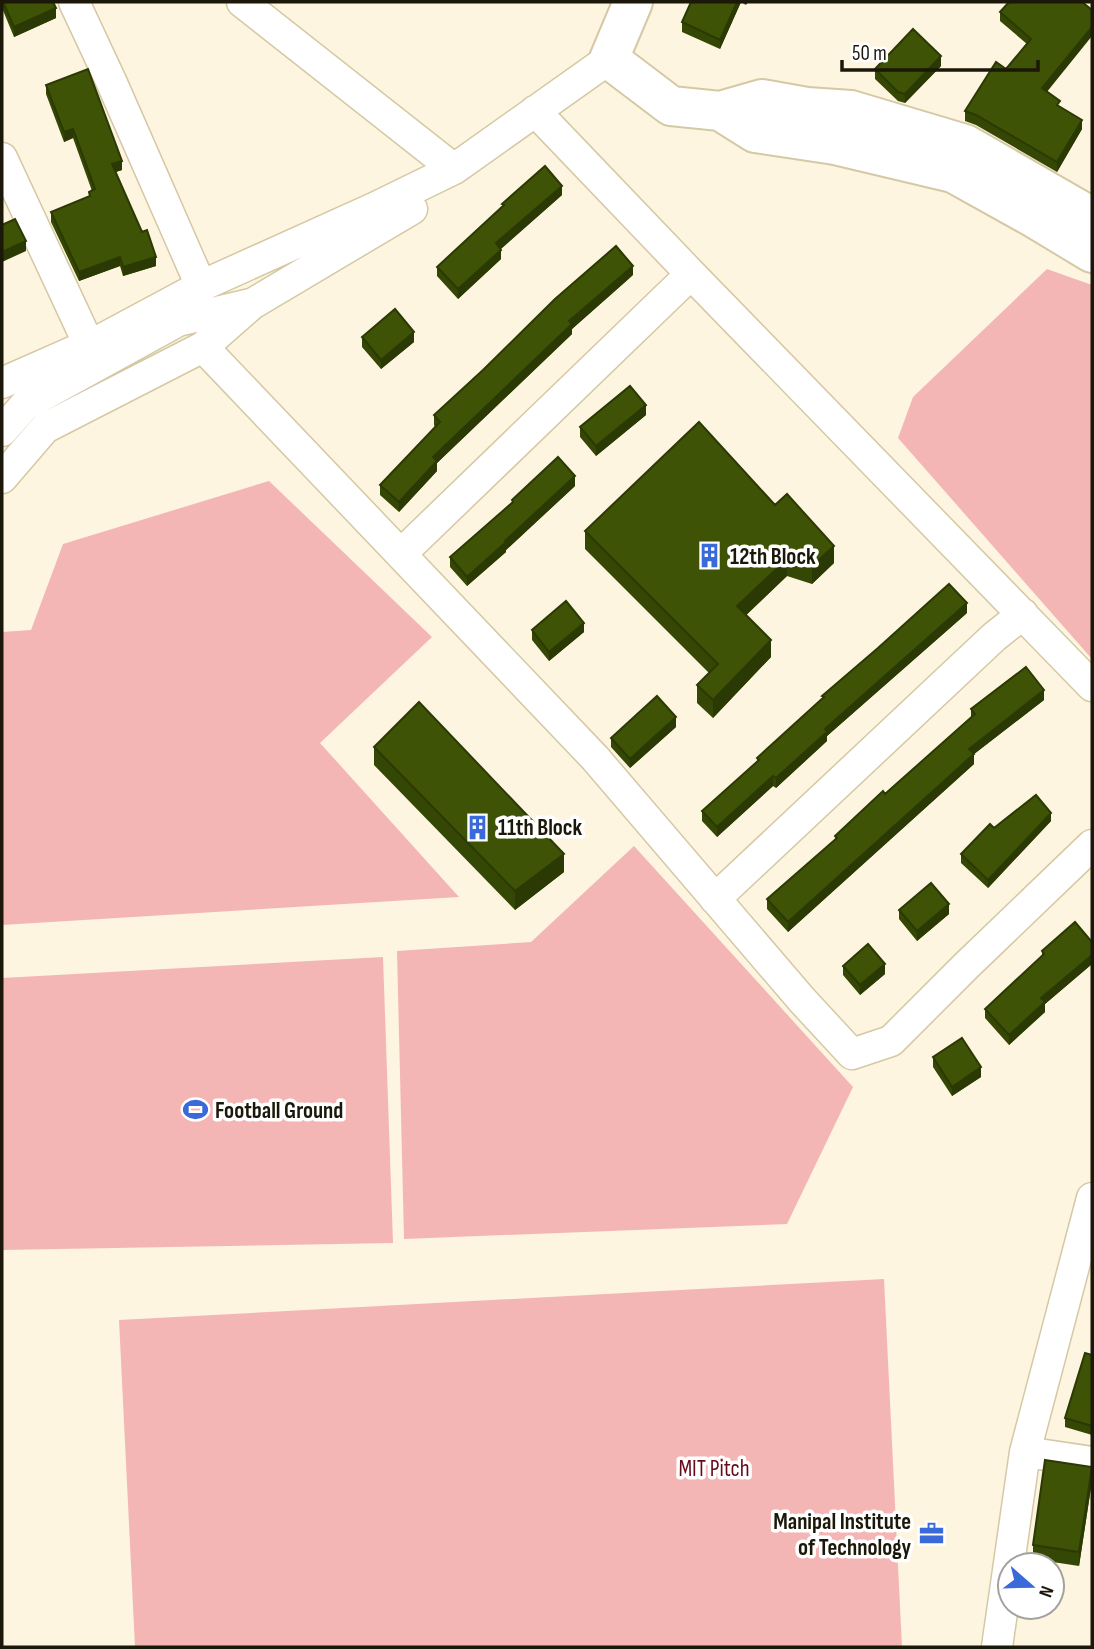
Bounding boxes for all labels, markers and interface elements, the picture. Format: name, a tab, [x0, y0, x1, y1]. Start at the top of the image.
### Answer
scale bar	[842, 28, 1038, 72]
text: 50 m	[852, 41, 887, 66]
building icon: 12th Block	[696, 542, 724, 570]
place label: 12th Block	[730, 543, 816, 571]
building icon: 11th Block	[464, 813, 492, 841]
place label: 11th Block	[498, 814, 583, 842]
sports icon: Football Ground	[181, 1096, 209, 1124]
place label: Football Ground	[215, 1097, 343, 1125]
park label: MIT Pitch	[678, 1455, 750, 1483]
place label: Manipal Institute of Technology	[773, 1508, 911, 1562]
office icon: Manipal Institute of Technology	[917, 1520, 945, 1548]
north arrow	[996, 1551, 1066, 1621]
text: N	[1033, 1583, 1058, 1600]

